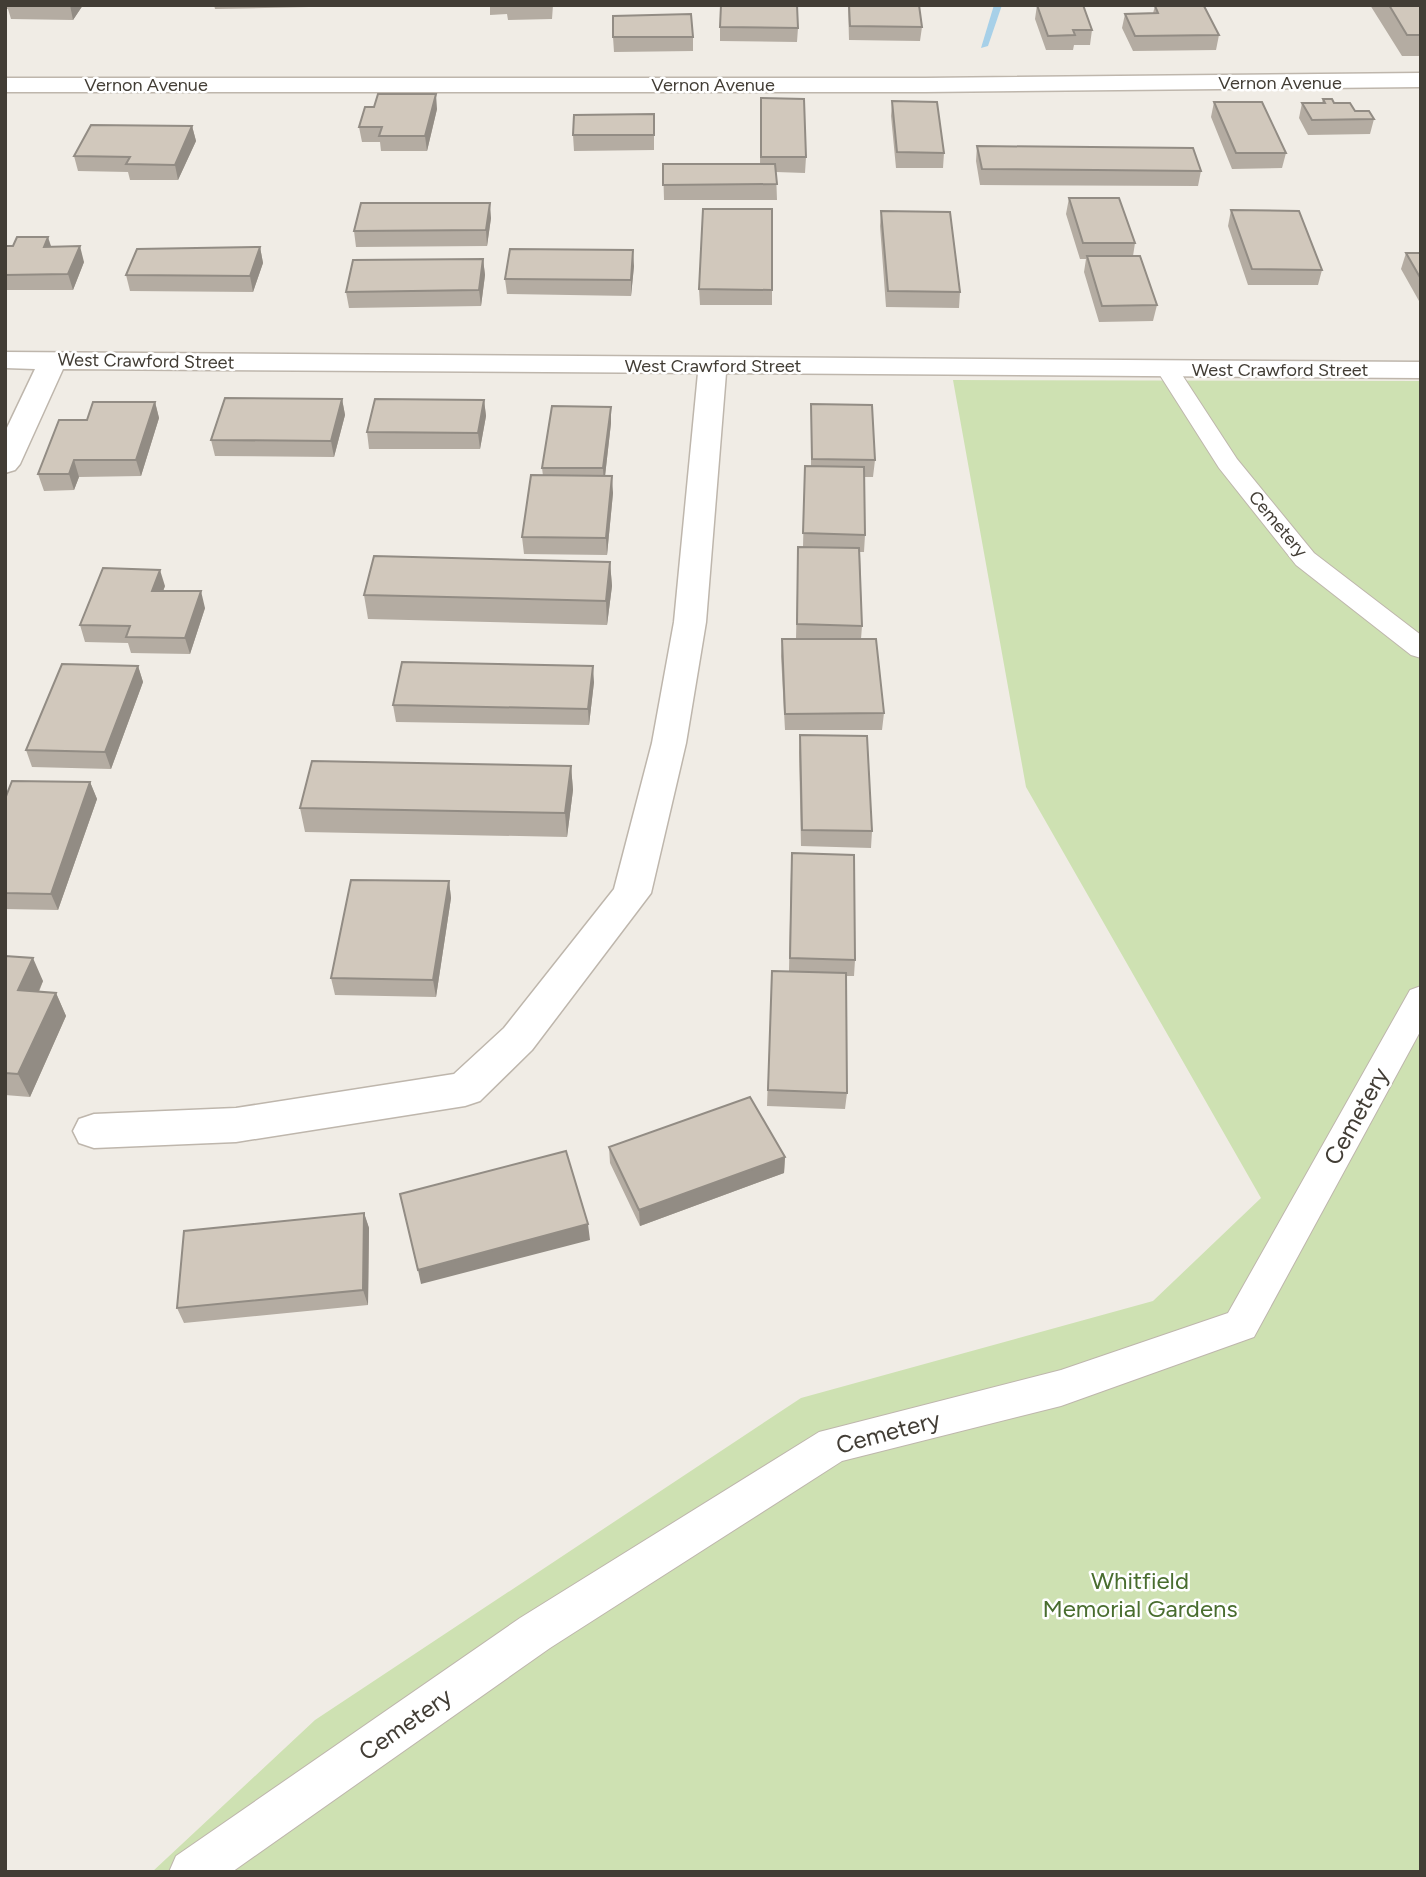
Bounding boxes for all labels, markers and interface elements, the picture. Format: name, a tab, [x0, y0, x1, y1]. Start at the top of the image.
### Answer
street label: Vernon Avenue	[1218, 72, 1342, 94]
street label: Vernon Avenue	[84, 74, 208, 96]
street label: Vernon Avenue	[651, 74, 775, 96]
street label: West Crawford Street	[57, 348, 235, 374]
street label: West Crawford Street	[625, 355, 802, 377]
street label: West Crawford Street	[1192, 359, 1369, 381]
street label: Cemetery	[1244, 486, 1313, 562]
street label: Cemetery	[1317, 1062, 1395, 1170]
street label: Cemetery	[833, 1404, 944, 1460]
park label: Whitfield Memorial Gardens	[1042, 1566, 1238, 1623]
street label: Cemetery	[353, 1681, 457, 1767]

